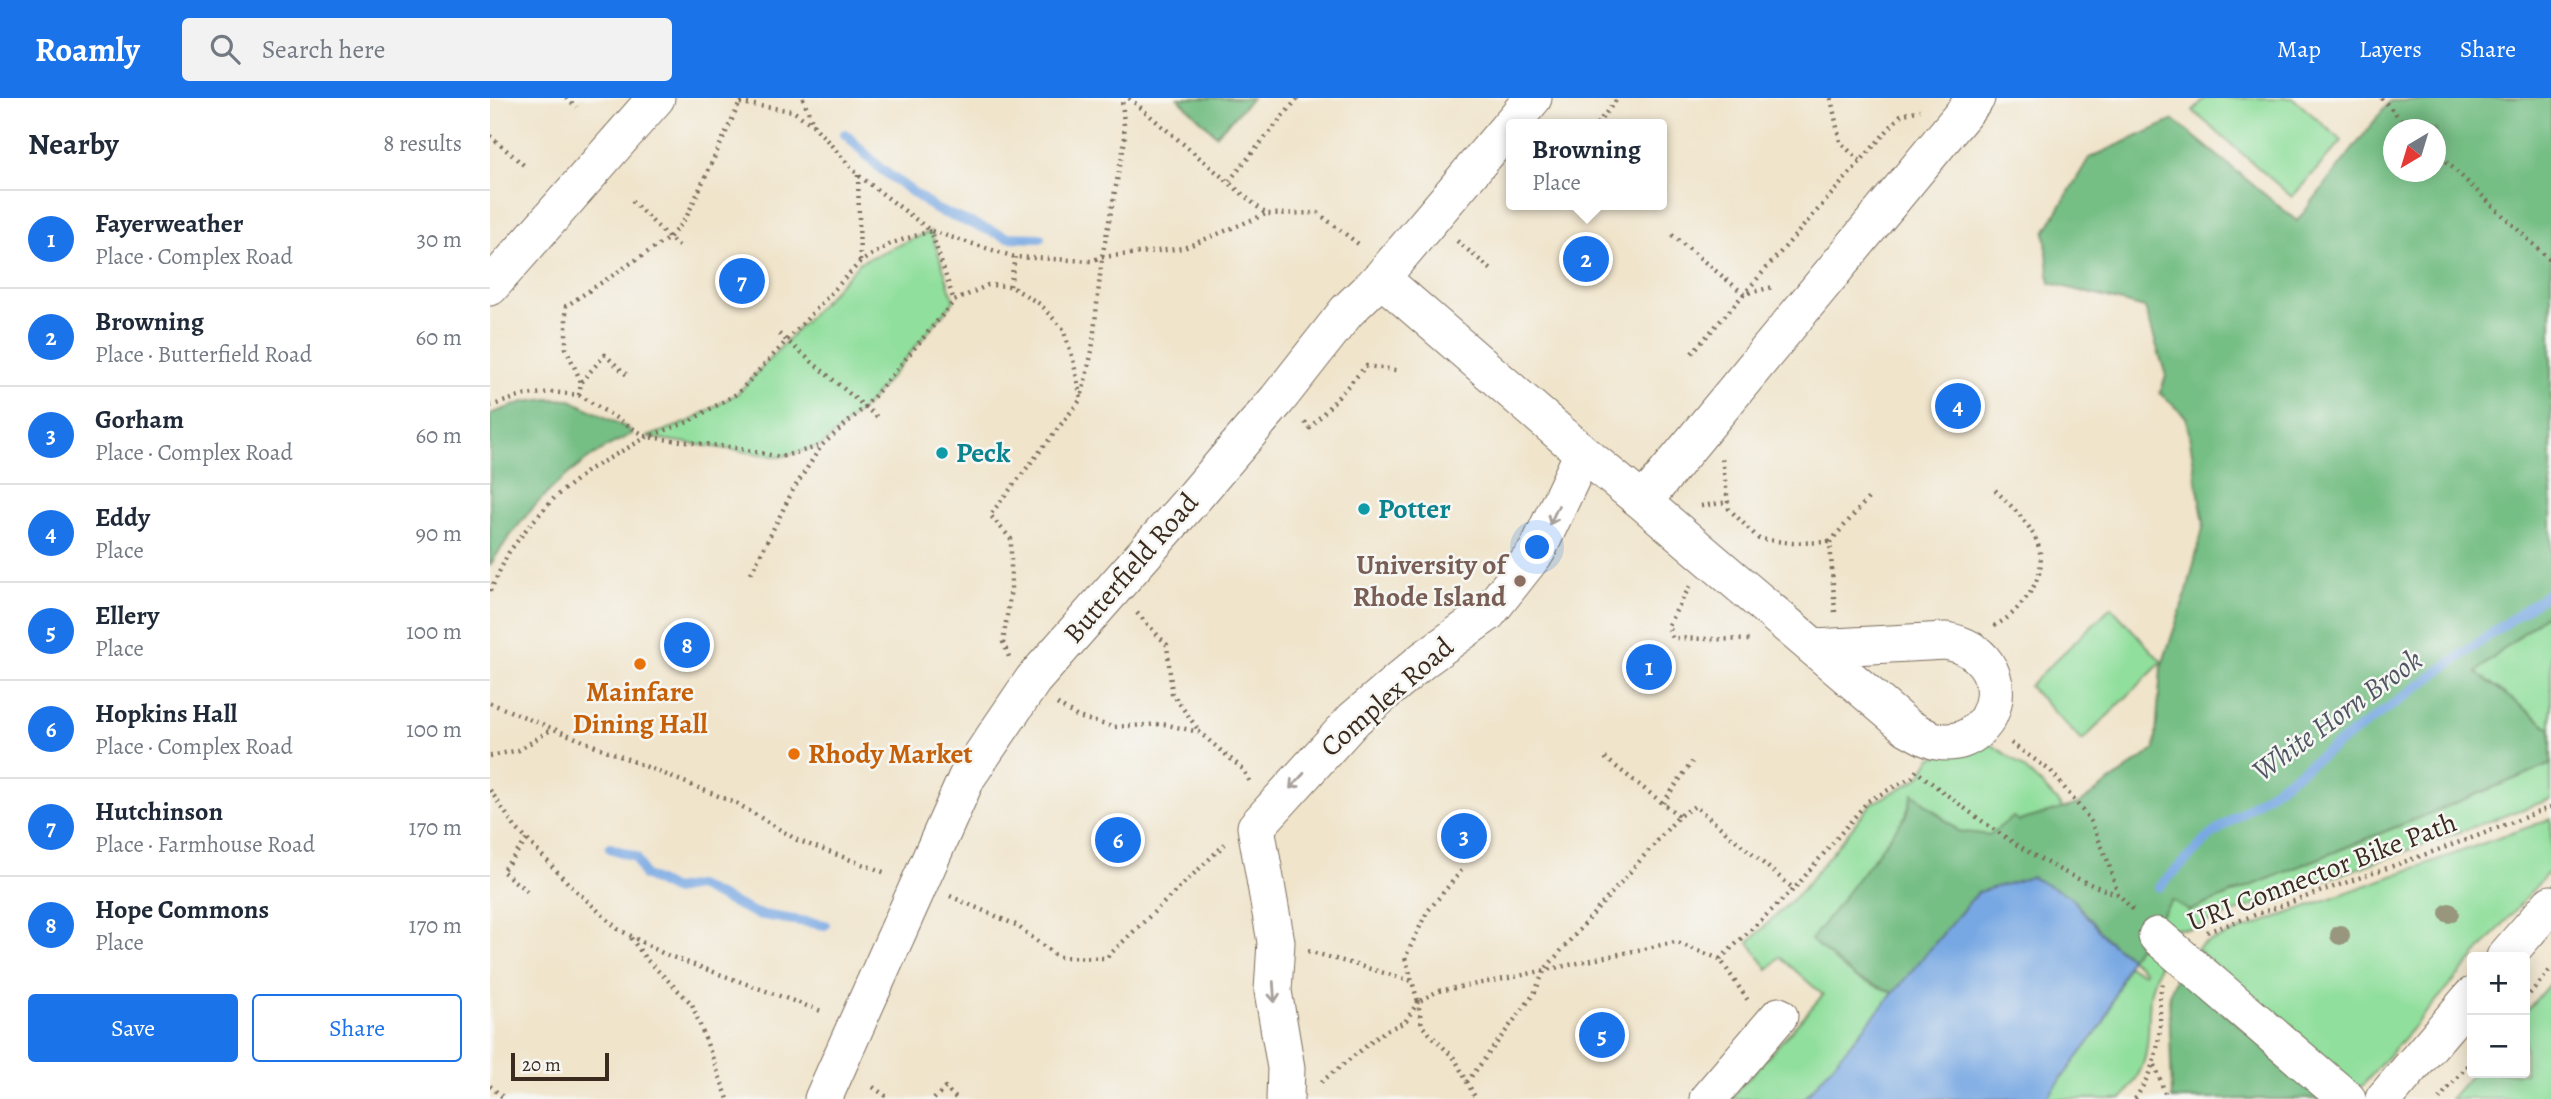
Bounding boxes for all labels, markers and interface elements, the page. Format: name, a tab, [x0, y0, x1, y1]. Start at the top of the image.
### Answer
search box	[182, 18, 672, 81]
text: Roamly	[35, 27, 140, 72]
icon: search	[206, 30, 244, 68]
text: Search here	[262, 32, 385, 67]
text: Map	[2277, 33, 2321, 65]
text: Layers	[2359, 33, 2422, 65]
text: Share	[2460, 33, 2516, 65]
popup	[1506, 119, 1667, 210]
north arrow	[2383, 119, 2446, 182]
text: Nearby	[28, 124, 119, 164]
text: 8 results	[383, 128, 462, 159]
text: Browning	[1532, 132, 1641, 167]
text: Place	[1532, 167, 1581, 198]
text: Fayerweather	[95, 206, 243, 241]
text: 1	[47, 224, 55, 255]
text: 30 m	[416, 224, 462, 255]
pin: 2	[1563, 233, 1609, 285]
text: Place · Complex Road	[95, 241, 293, 272]
pin: 7	[719, 255, 765, 307]
text: Browning	[95, 304, 204, 339]
text: 2	[45, 322, 57, 353]
text: 60 m	[415, 322, 462, 353]
text: Place · Butterfield Road	[95, 339, 312, 370]
pin: 4	[1935, 380, 1981, 432]
text: Gorham	[95, 402, 184, 437]
text: 3	[46, 420, 56, 451]
text: 60 m	[415, 420, 462, 451]
place label: Peck	[956, 434, 1011, 472]
text: Place · Complex Road	[95, 437, 293, 468]
marker: Peck	[934, 445, 950, 461]
street label: Butterfield Road	[1055, 484, 1208, 652]
place label: Potter	[1378, 490, 1451, 528]
text: Eddy	[95, 500, 150, 535]
marker: Potter	[1356, 501, 1372, 517]
one-way arrow	[1546, 504, 1560, 525]
text: 4	[46, 518, 56, 549]
text: 90 m	[416, 518, 462, 549]
your location	[1520, 530, 1554, 564]
text: Place	[95, 535, 144, 566]
place label: University of Rhode Island	[1353, 546, 1509, 616]
marker: University of Rhode Island	[1512, 573, 1528, 589]
text: Ellery	[95, 598, 159, 633]
text: 5	[46, 616, 56, 647]
text: 100 m	[406, 616, 462, 647]
pin: 8	[664, 619, 710, 671]
street label: Complex Road	[1312, 628, 1462, 765]
text: Place	[95, 633, 144, 664]
water label: White Horn Brook	[2244, 640, 2430, 790]
pin: 1	[1626, 641, 1672, 693]
marker: Mainfare Dining Hall	[632, 656, 648, 672]
place label: Mainfare Dining Hall	[572, 673, 708, 743]
text: Hopkins Hall	[95, 696, 237, 731]
text: 6	[46, 714, 56, 745]
text: 100 m	[406, 714, 462, 745]
text: Place · Complex Road	[95, 731, 293, 762]
place label: Rhody Market	[808, 735, 973, 773]
marker: Rhody Market	[786, 746, 802, 762]
one-way arrow	[1288, 772, 1305, 789]
text: Hutchinson	[95, 794, 223, 829]
street label: URI Connector Bike Path	[2182, 803, 2462, 941]
pin: 3	[1441, 810, 1487, 862]
text: 7	[46, 812, 56, 843]
text: 170 m	[409, 812, 462, 843]
pin: 6	[1095, 814, 1141, 866]
text: Place · Farmhouse Road	[95, 829, 315, 860]
text: Hope Commons	[95, 892, 269, 927]
text: 8	[45, 910, 57, 941]
text: 170 m	[409, 910, 462, 941]
text: Place	[95, 927, 144, 958]
map controls	[2467, 952, 2530, 1078]
button: +	[2467, 952, 2530, 1015]
one-way arrow	[1268, 980, 1281, 1003]
button: Save	[28, 994, 238, 1062]
button: Share	[252, 994, 462, 1062]
pin: 5	[1579, 1009, 1625, 1061]
button: −	[2467, 1015, 2530, 1078]
scale bar	[511, 1050, 609, 1082]
text: 20 m	[522, 1052, 561, 1078]

